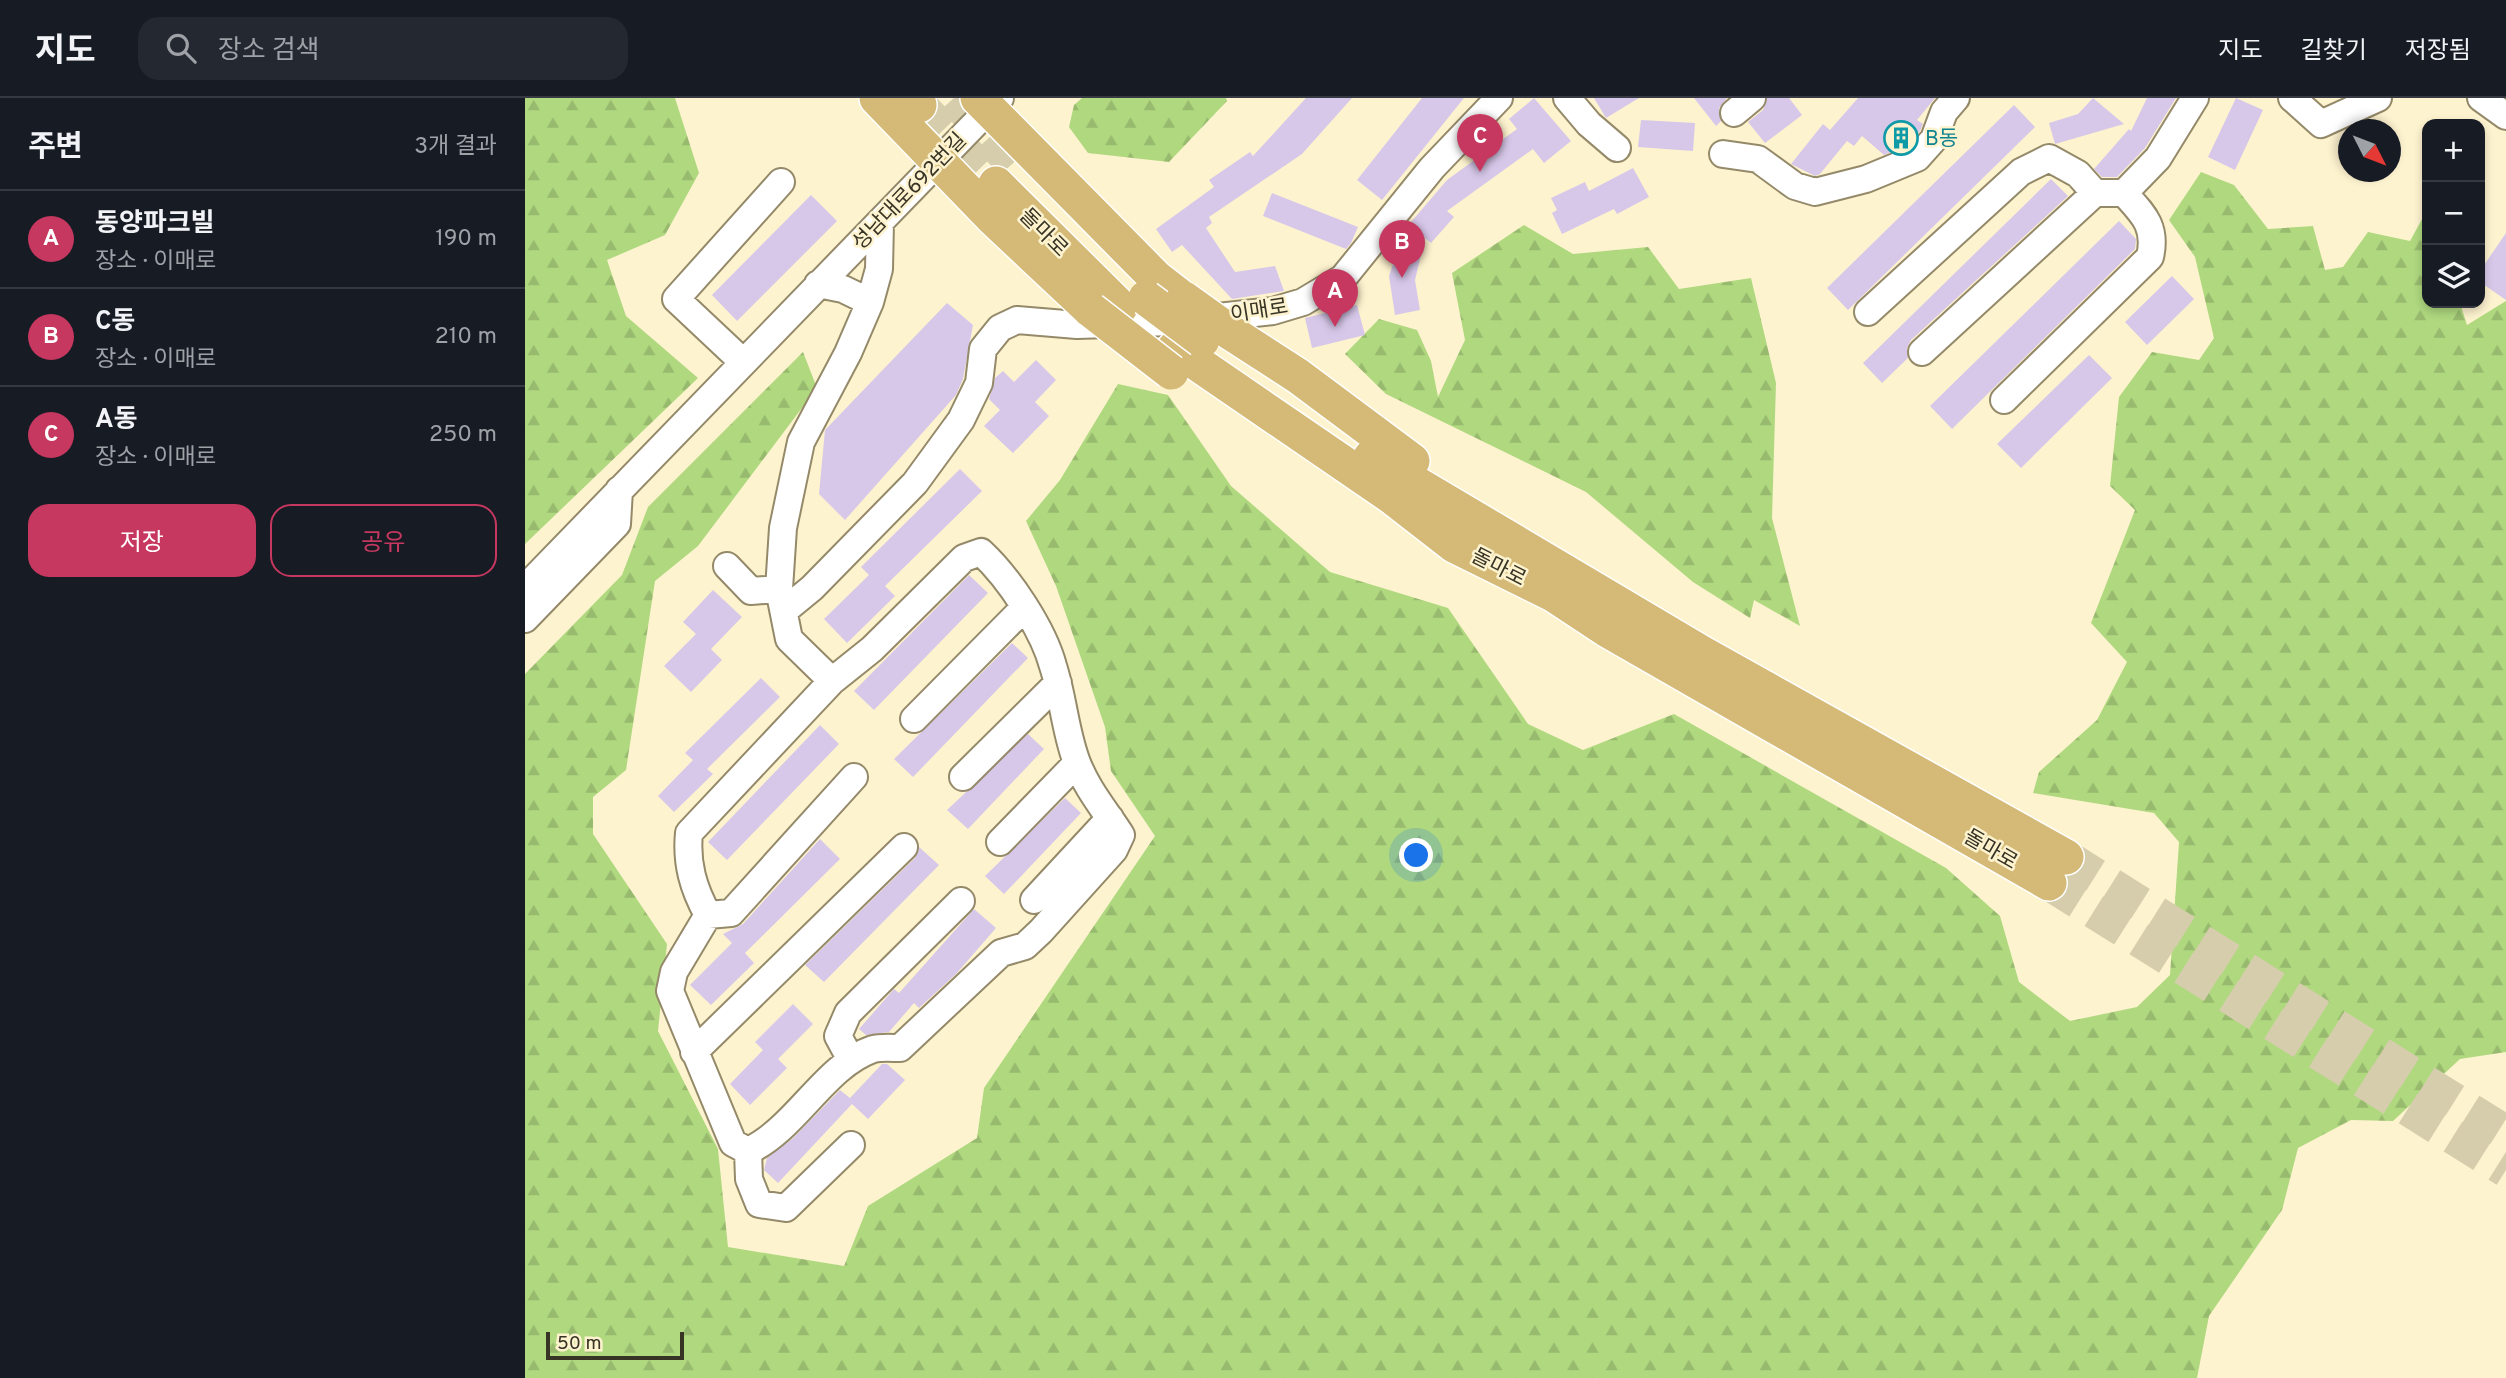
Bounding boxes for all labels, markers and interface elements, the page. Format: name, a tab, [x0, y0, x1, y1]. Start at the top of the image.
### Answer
search box	[138, 17, 628, 80]
icon: search	[162, 29, 200, 67]
text: 지도	[35, 32, 96, 74]
text: 장소 검색	[218, 35, 320, 68]
text: 지도	[2218, 37, 2263, 67]
text: 길찾기	[2301, 37, 2367, 67]
text: 저장됨	[2405, 37, 2471, 67]
pin: C	[1457, 114, 1503, 172]
building icon: B동	[1882, 119, 1920, 157]
north arrow	[2338, 119, 2401, 182]
map controls	[2422, 119, 2485, 308]
button: +	[2422, 119, 2485, 182]
place label: B동	[1925, 126, 1958, 153]
street label: 성남대로692번길	[847, 128, 973, 256]
text: 주변	[28, 130, 83, 167]
text: 3개 결과	[414, 133, 497, 162]
button: −	[2422, 182, 2485, 245]
street label: 돌마로	[1013, 203, 1073, 263]
text: 동양파크빌	[95, 208, 215, 241]
pin: B	[1379, 220, 1425, 278]
text: A	[43, 225, 59, 254]
text: 190 m	[435, 225, 497, 254]
button: layers	[2422, 245, 2485, 308]
text: 장소 · 이매로	[95, 248, 217, 277]
pin: A	[1312, 269, 1358, 327]
street label: 이매로	[1228, 294, 1290, 329]
text: C동	[95, 306, 136, 339]
text: B	[43, 323, 59, 352]
text: 210 m	[435, 323, 497, 352]
text: 장소 · 이매로	[95, 346, 217, 375]
text: A동	[95, 404, 138, 437]
text: C	[44, 421, 58, 450]
text: 250 m	[429, 421, 497, 450]
text: 장소 · 이매로	[95, 444, 217, 473]
button: 저장	[28, 504, 256, 577]
button: 공유	[270, 504, 497, 577]
street label: 돌마로	[1466, 543, 1530, 594]
street label: 돌마로	[1958, 824, 2022, 876]
your location	[1399, 838, 1433, 872]
scale bar	[546, 1329, 684, 1361]
text: 50 m	[557, 1332, 602, 1356]

